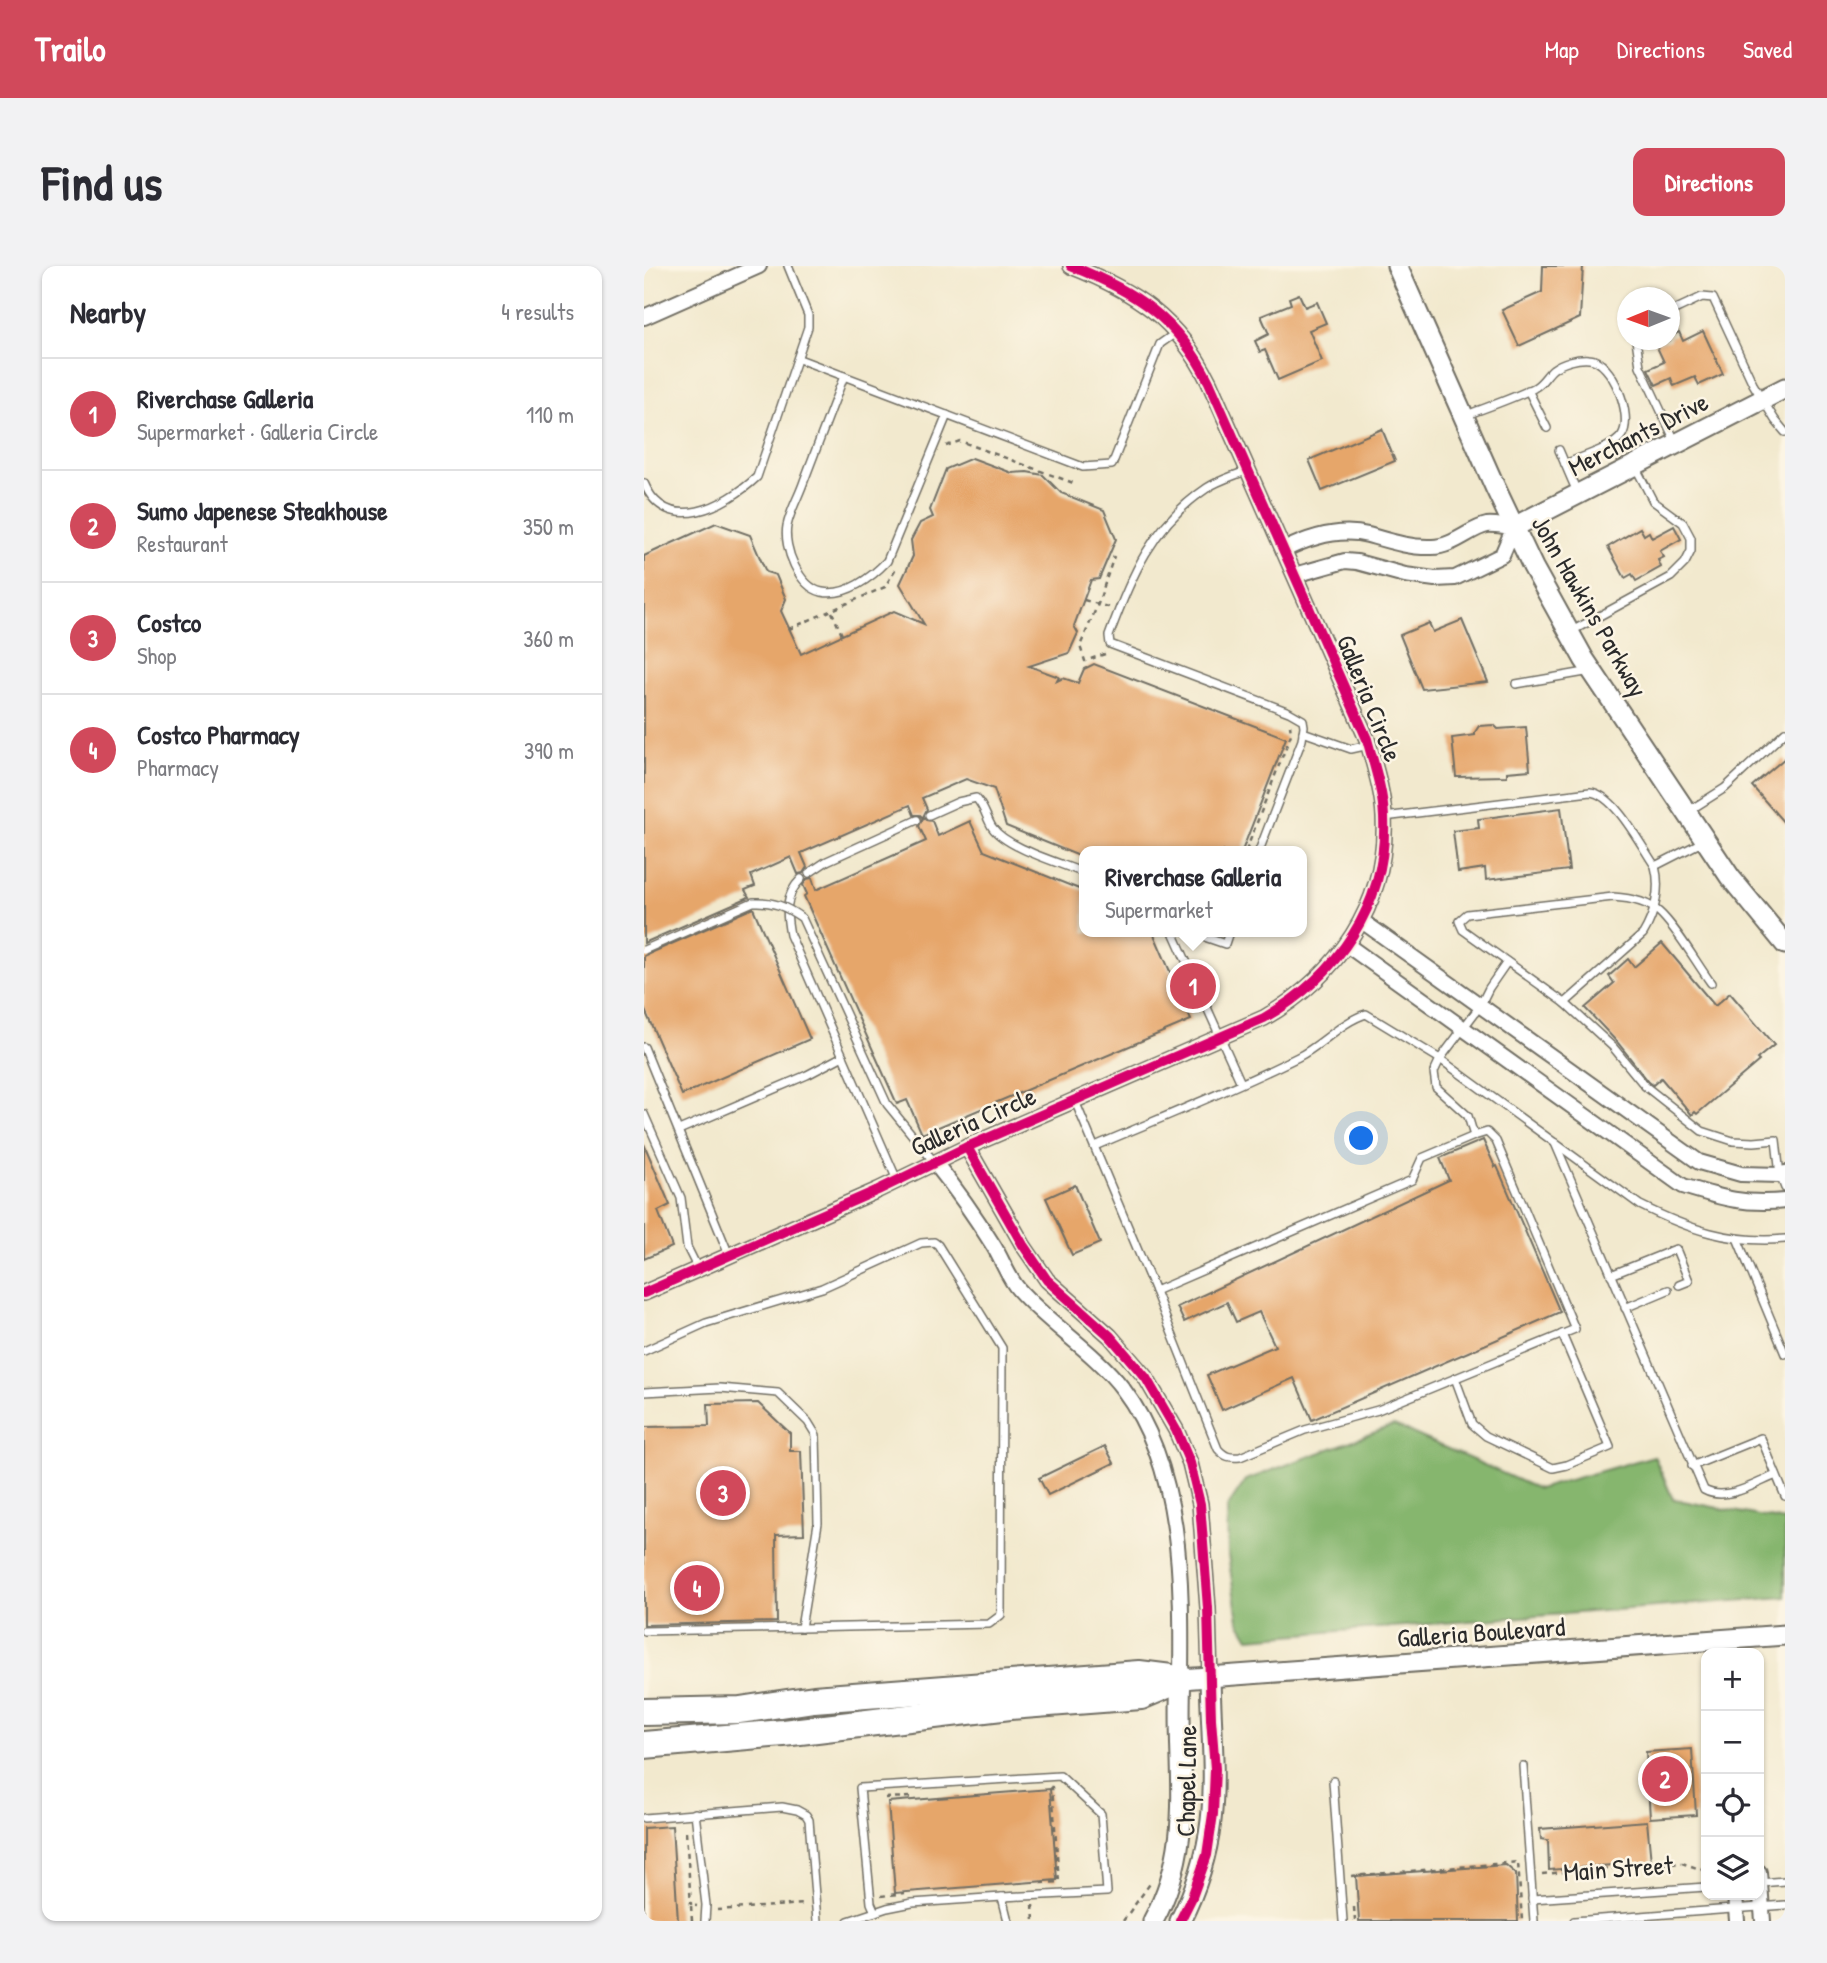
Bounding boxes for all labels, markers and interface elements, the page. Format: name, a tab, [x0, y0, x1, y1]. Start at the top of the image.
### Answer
text: Trailo	[35, 27, 106, 71]
text: Map	[1545, 33, 1579, 65]
text: Directions	[1617, 33, 1705, 65]
text: Saved	[1743, 33, 1792, 65]
button: Directions	[1633, 148, 1785, 216]
text: Find us	[42, 149, 162, 215]
north arrow	[1617, 287, 1680, 350]
text: Nearby	[70, 292, 146, 332]
text: 4 results	[501, 296, 574, 327]
text: Riverchase Galleria	[137, 381, 313, 416]
street label: Merchants Drive	[1562, 384, 1714, 484]
text: 1	[89, 399, 97, 430]
text: 110 m	[526, 399, 574, 430]
text: Supermarket · Galleria Circle	[137, 416, 378, 447]
text: Sumo Japenese Steakhouse	[137, 493, 388, 528]
street label: John Hawkins Parkway	[1524, 509, 1656, 703]
text: 2	[88, 511, 98, 542]
text: 350 m	[523, 511, 574, 542]
text: Restaurant	[137, 528, 228, 559]
text: Costco	[137, 605, 201, 640]
text: 3	[88, 623, 98, 654]
text: 360 m	[523, 623, 574, 654]
street label: Galleria Circle	[1329, 629, 1411, 767]
text: Shop	[137, 640, 176, 671]
text: Costco Pharmacy	[137, 717, 300, 752]
text: 4	[89, 735, 97, 766]
text: 390 m	[524, 735, 574, 766]
text: Pharmacy	[137, 752, 219, 783]
popup	[1079, 846, 1307, 937]
text: Riverchase Galleria	[1105, 859, 1281, 894]
text: Supermarket	[1105, 894, 1213, 925]
pin: 1	[1170, 960, 1216, 1012]
street label: Galleria Circle	[905, 1078, 1041, 1164]
your location	[1344, 1121, 1378, 1155]
pin: 3	[700, 1467, 746, 1519]
pin: 4	[674, 1562, 720, 1614]
street label: Galleria Boulevard	[1396, 1609, 1566, 1655]
map controls	[1701, 1648, 1764, 1900]
button: +	[1701, 1648, 1764, 1711]
button: −	[1701, 1711, 1764, 1774]
street label: Chapel Lane	[1168, 1725, 1204, 1837]
pin: 2	[1642, 1753, 1688, 1805]
button: locate	[1701, 1774, 1764, 1837]
button: layers	[1701, 1837, 1764, 1900]
street label: Main Street	[1562, 1847, 1675, 1889]

